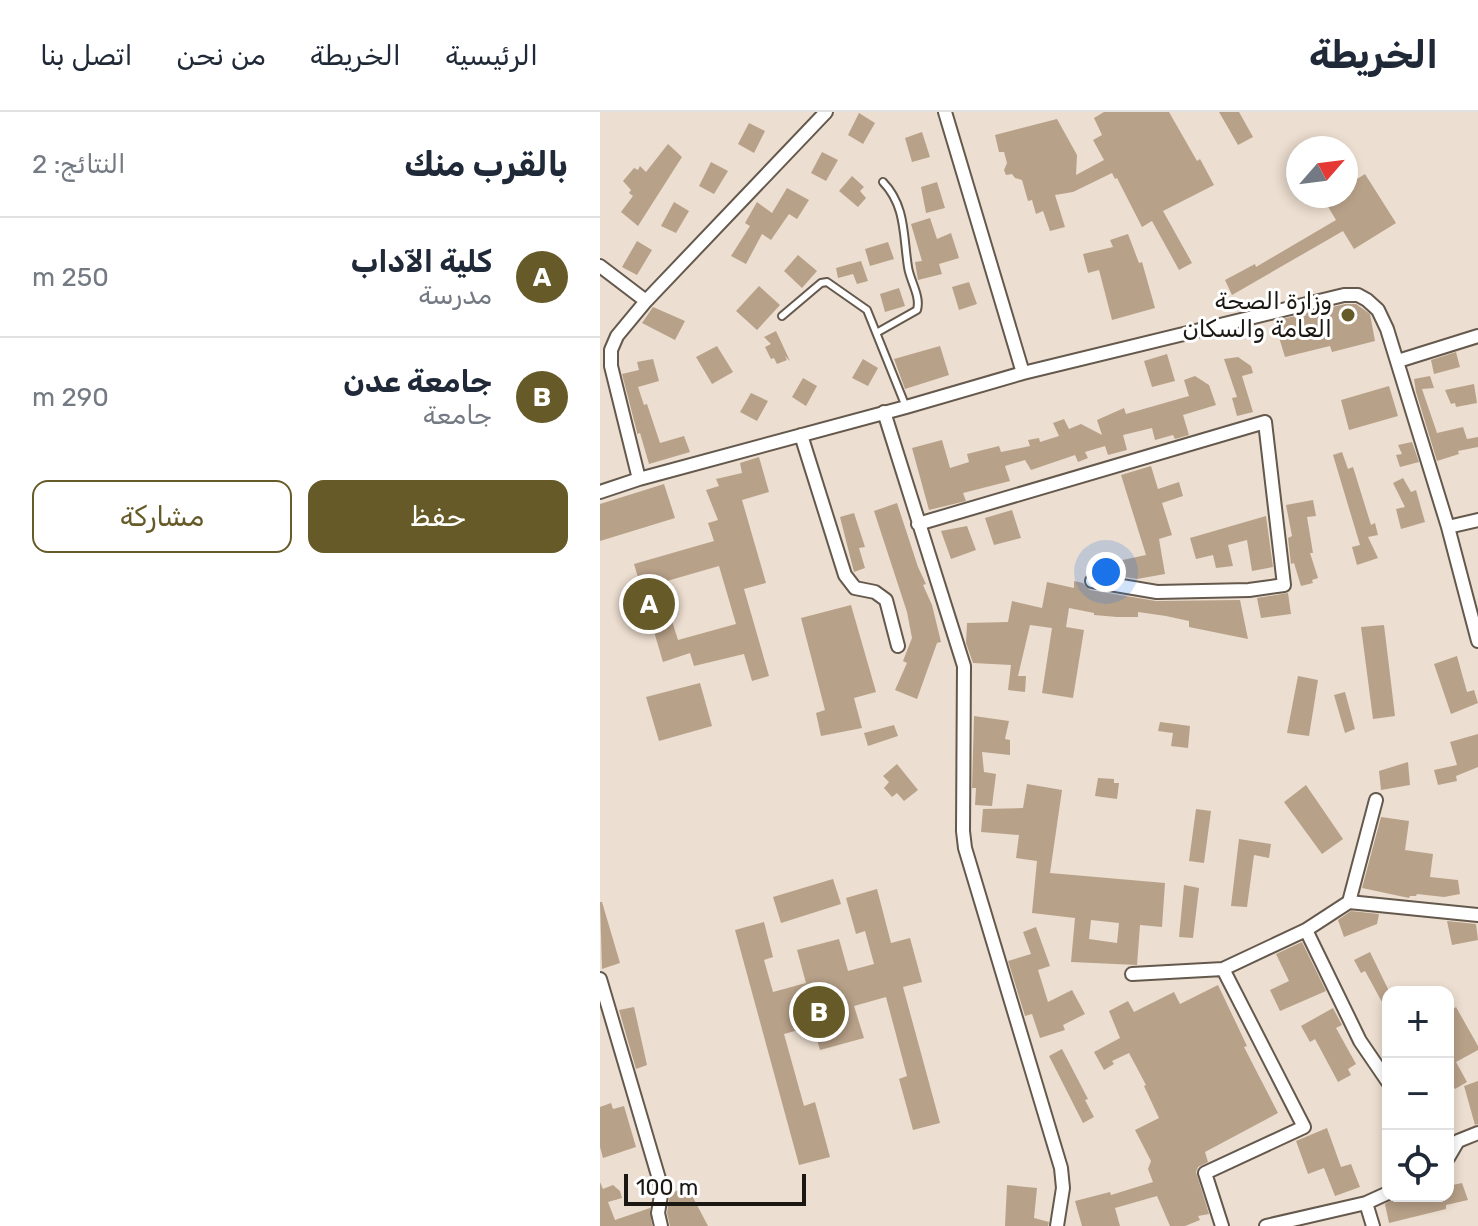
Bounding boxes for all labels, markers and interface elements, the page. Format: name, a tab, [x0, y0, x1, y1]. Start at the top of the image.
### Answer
text: الخريطة	[1309, 32, 1438, 78]
text: اتصل بنا	[40, 39, 133, 72]
text: من نحن	[177, 39, 266, 72]
text: الخريطة	[310, 39, 401, 72]
text: الرئيسية	[445, 39, 538, 72]
north arrow	[1286, 136, 1358, 208]
text: بالقرب منك	[404, 144, 568, 185]
text: النتائج: 2	[32, 149, 126, 180]
text: كلية الآداب	[351, 244, 492, 280]
text: 250 m	[32, 262, 109, 293]
text: A	[533, 262, 551, 293]
text: مدرسة	[418, 280, 492, 311]
place label: وزارة الصحة العامة والسكان	[1182, 287, 1332, 343]
marker: وزارة الصحة العامة والسكان	[1339, 306, 1357, 324]
text: جامعة عدن	[343, 364, 492, 400]
text: 290 m	[32, 382, 109, 413]
text: B	[533, 382, 551, 413]
text: جامعة	[423, 400, 492, 431]
button: مشاركة	[32, 480, 292, 553]
button: حفظ	[308, 480, 568, 553]
your location	[1086, 552, 1126, 592]
pin: A	[623, 574, 675, 634]
pin: B	[793, 982, 845, 1042]
map controls	[1382, 986, 1454, 1202]
button: +	[1382, 986, 1454, 1058]
button: −	[1382, 1058, 1454, 1130]
button: locate	[1382, 1130, 1454, 1202]
scale bar	[624, 1170, 806, 1206]
text: 100 m	[636, 1174, 698, 1201]

